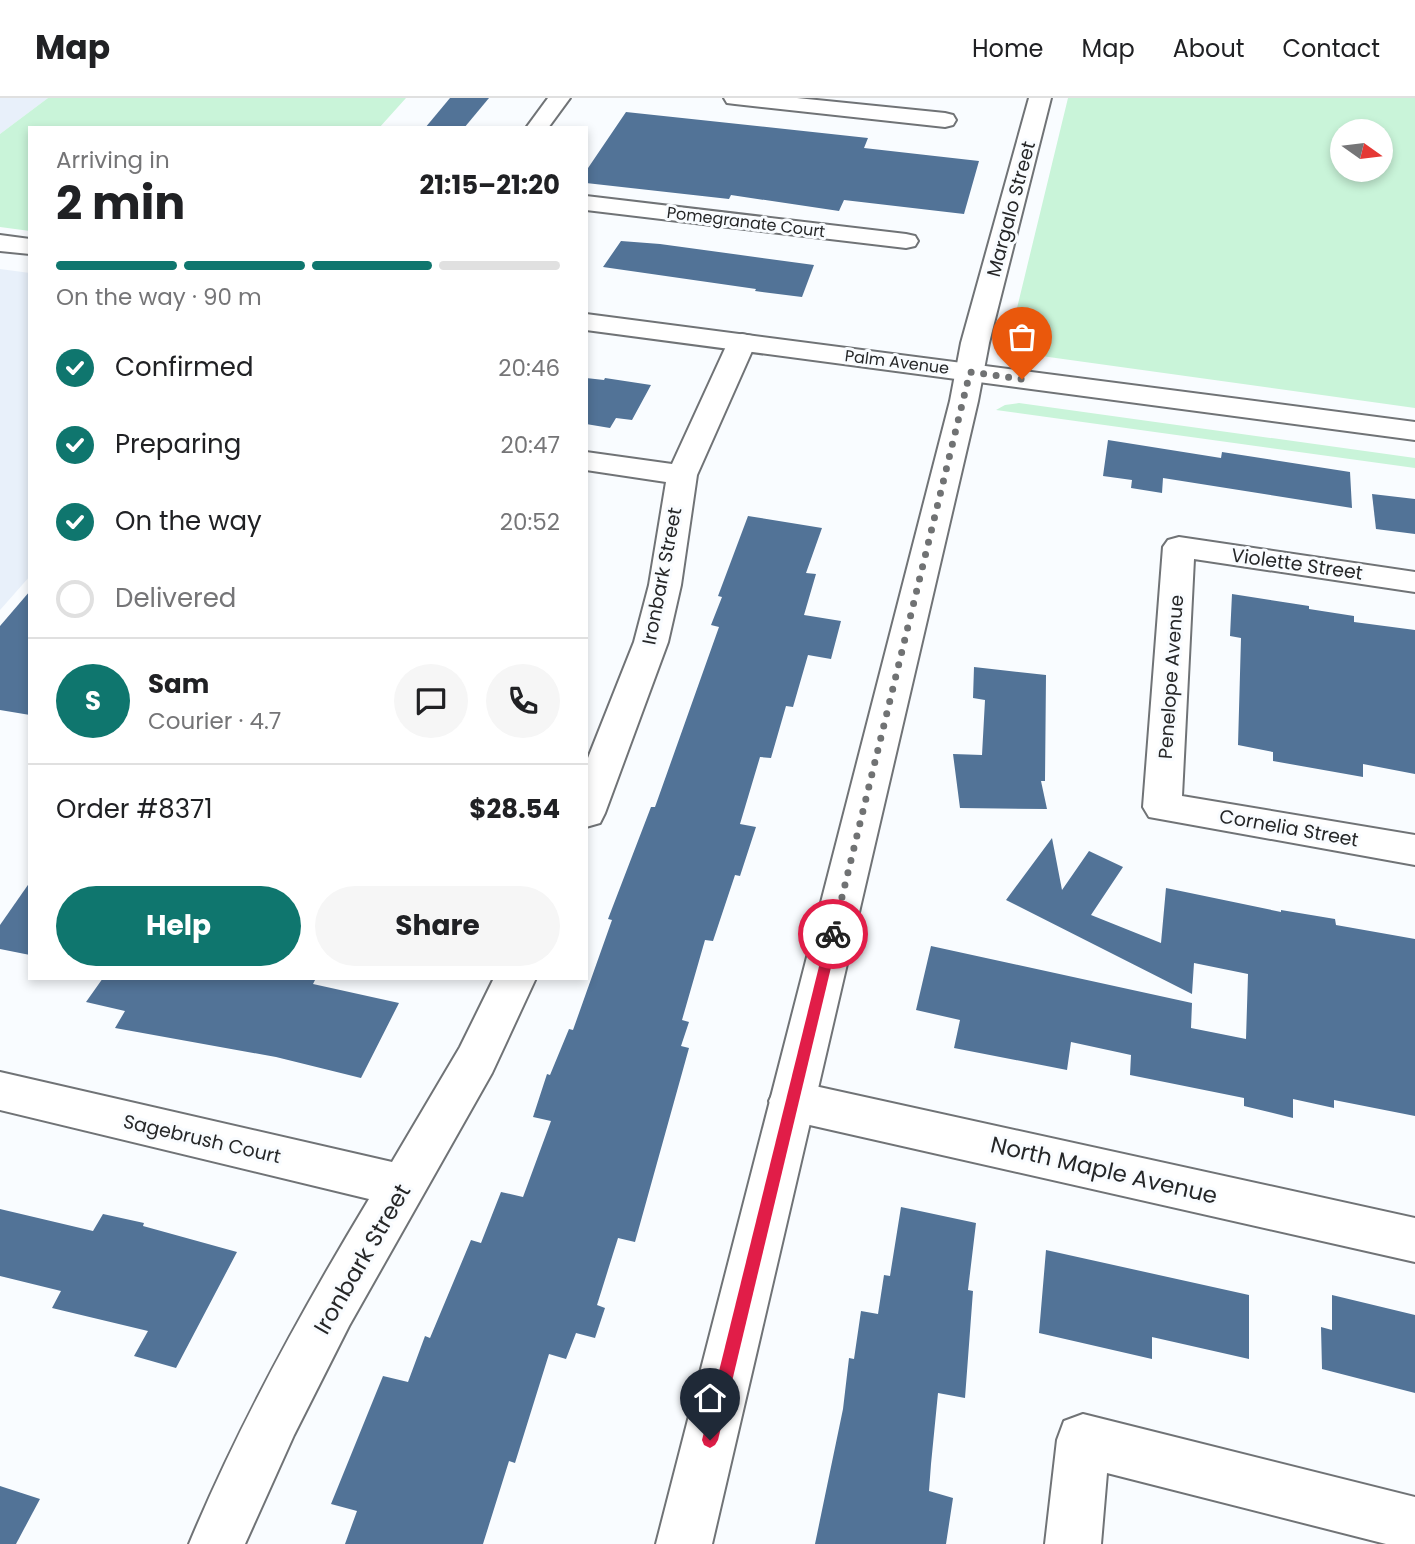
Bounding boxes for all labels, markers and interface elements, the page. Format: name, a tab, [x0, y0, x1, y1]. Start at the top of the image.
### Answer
text: Map	[35, 24, 110, 71]
text: Home	[972, 32, 1044, 65]
text: Map	[1082, 32, 1135, 65]
text: About	[1173, 32, 1244, 65]
text: Contact	[1282, 32, 1380, 65]
north arrow	[1330, 119, 1393, 182]
map controls	[1330, 119, 1393, 182]
street label: Margalo Street	[980, 138, 1042, 280]
text: Arriving in	[56, 144, 170, 176]
text: 21:15–21:20	[419, 167, 560, 203]
text: 2 min	[56, 171, 185, 235]
street label: Pomegranate Court	[666, 201, 827, 243]
text: On the way · 90 m	[56, 281, 262, 313]
pin	[992, 307, 1052, 379]
icon: bag	[1003, 318, 1041, 356]
street label: Palm Avenue	[844, 344, 951, 380]
icon: check	[56, 349, 94, 387]
text: Confirmed	[115, 349, 253, 385]
text: 20:46	[498, 352, 560, 384]
icon: check	[56, 426, 94, 464]
text: Preparing	[115, 426, 241, 462]
text: 20:47	[500, 429, 560, 461]
icon: check	[56, 503, 94, 541]
text: On the way	[115, 503, 262, 539]
street label: Ironbark Street	[635, 505, 689, 647]
text: 20:52	[500, 506, 560, 538]
street label: Violette Street	[1230, 541, 1365, 587]
text: Delivered	[115, 580, 236, 616]
street label: Penelope Avenue	[1152, 594, 1190, 760]
button: chat	[394, 664, 468, 738]
button: phone	[486, 664, 560, 738]
text: Sam	[148, 666, 209, 702]
text: S	[85, 683, 101, 719]
text: Courier · 4.7	[148, 705, 281, 737]
text: Order #8371	[56, 791, 213, 827]
text: $28.54	[469, 791, 560, 827]
street label: Cornelia Street	[1217, 802, 1361, 854]
button: Help	[56, 886, 301, 966]
button: Share	[315, 886, 560, 966]
courier	[798, 899, 868, 969]
icon: bike	[814, 915, 852, 953]
street label: Sagebrush Court	[121, 1108, 283, 1170]
street label: North Maple Avenue	[987, 1128, 1221, 1212]
street label: Ironbark Street	[306, 1178, 418, 1340]
pin	[680, 1368, 740, 1440]
icon: home	[691, 1379, 729, 1417]

